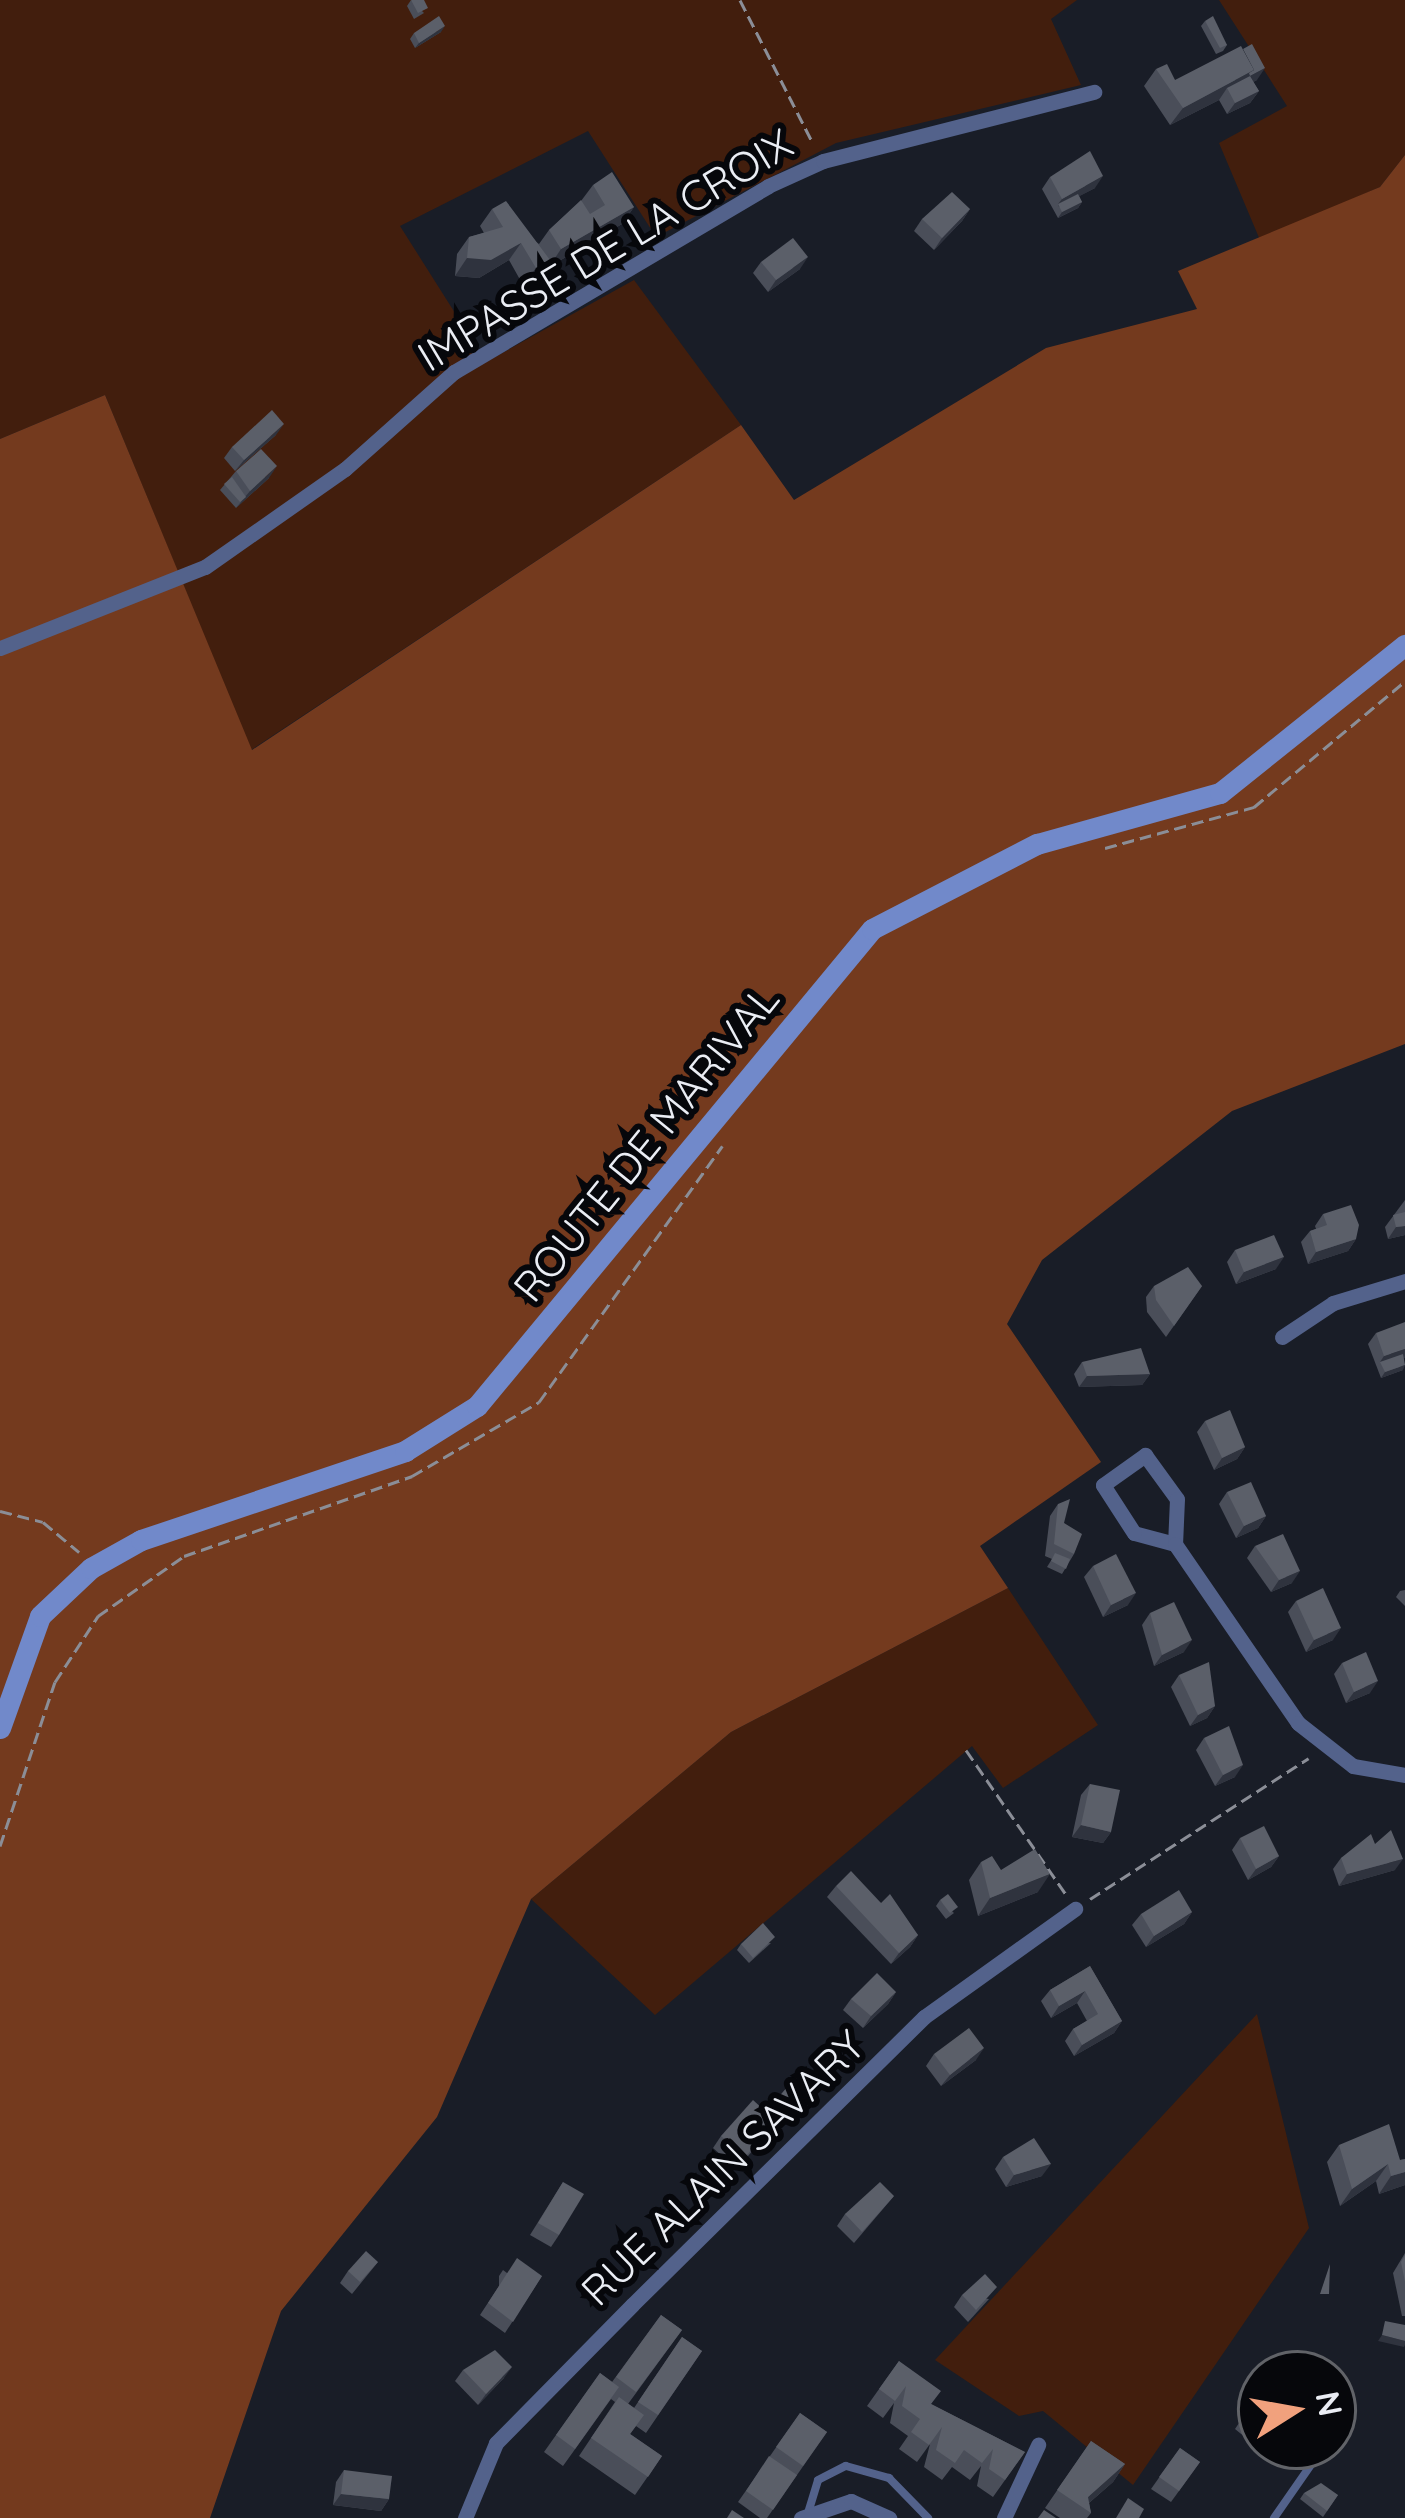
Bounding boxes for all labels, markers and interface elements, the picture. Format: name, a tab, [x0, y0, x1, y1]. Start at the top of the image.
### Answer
street label: IMPASSE DE LA CROIX	[409, 118, 801, 382]
street label: ROUTE DE MARIVAL	[503, 975, 789, 1311]
street label: RUE ALAIN SAVARY	[571, 2020, 875, 2316]
north arrow	[1237, 2350, 1357, 2470]
text: N	[1307, 2388, 1352, 2419]

